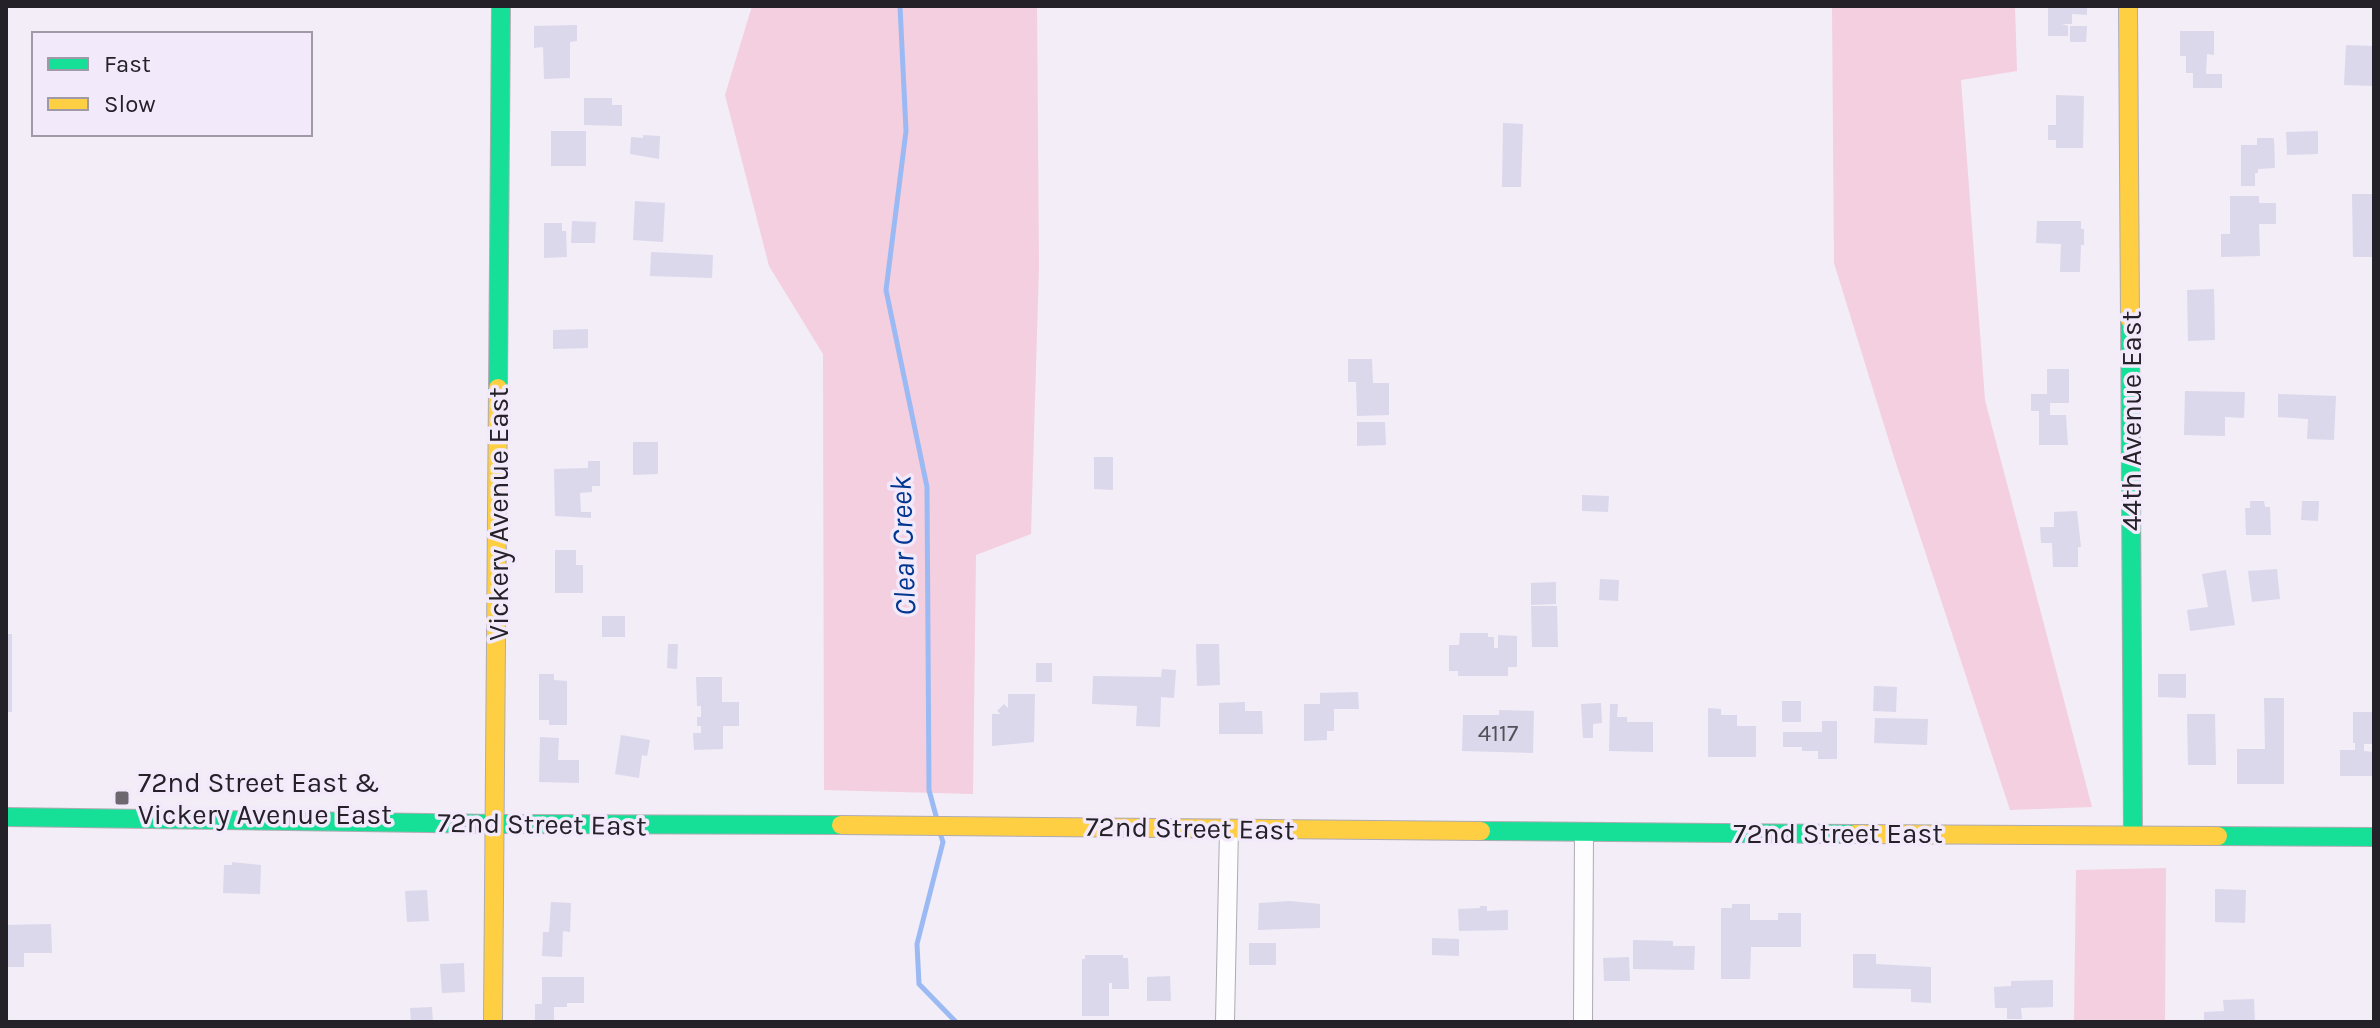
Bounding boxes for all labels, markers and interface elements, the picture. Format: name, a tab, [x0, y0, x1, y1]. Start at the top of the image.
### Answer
legend	[32, 32, 312, 136]
text: Fast	[104, 50, 151, 78]
text: Slow	[104, 90, 156, 118]
street label: 44th Avenue East	[2115, 311, 2148, 531]
street label: Vickery Avenue East	[482, 387, 515, 641]
water label: Clear Creek	[883, 475, 923, 616]
house number: 4117	[1478, 719, 1518, 747]
place label: 72nd Street East & Vickery Avenue East	[138, 766, 392, 831]
marker: 72nd Street East & Vickery Avenue East	[113, 789, 131, 807]
street label: 72nd Street East	[437, 806, 647, 842]
street label: 72nd Street East	[1085, 810, 1295, 846]
street label: 72nd Street East	[1733, 817, 1943, 850]

